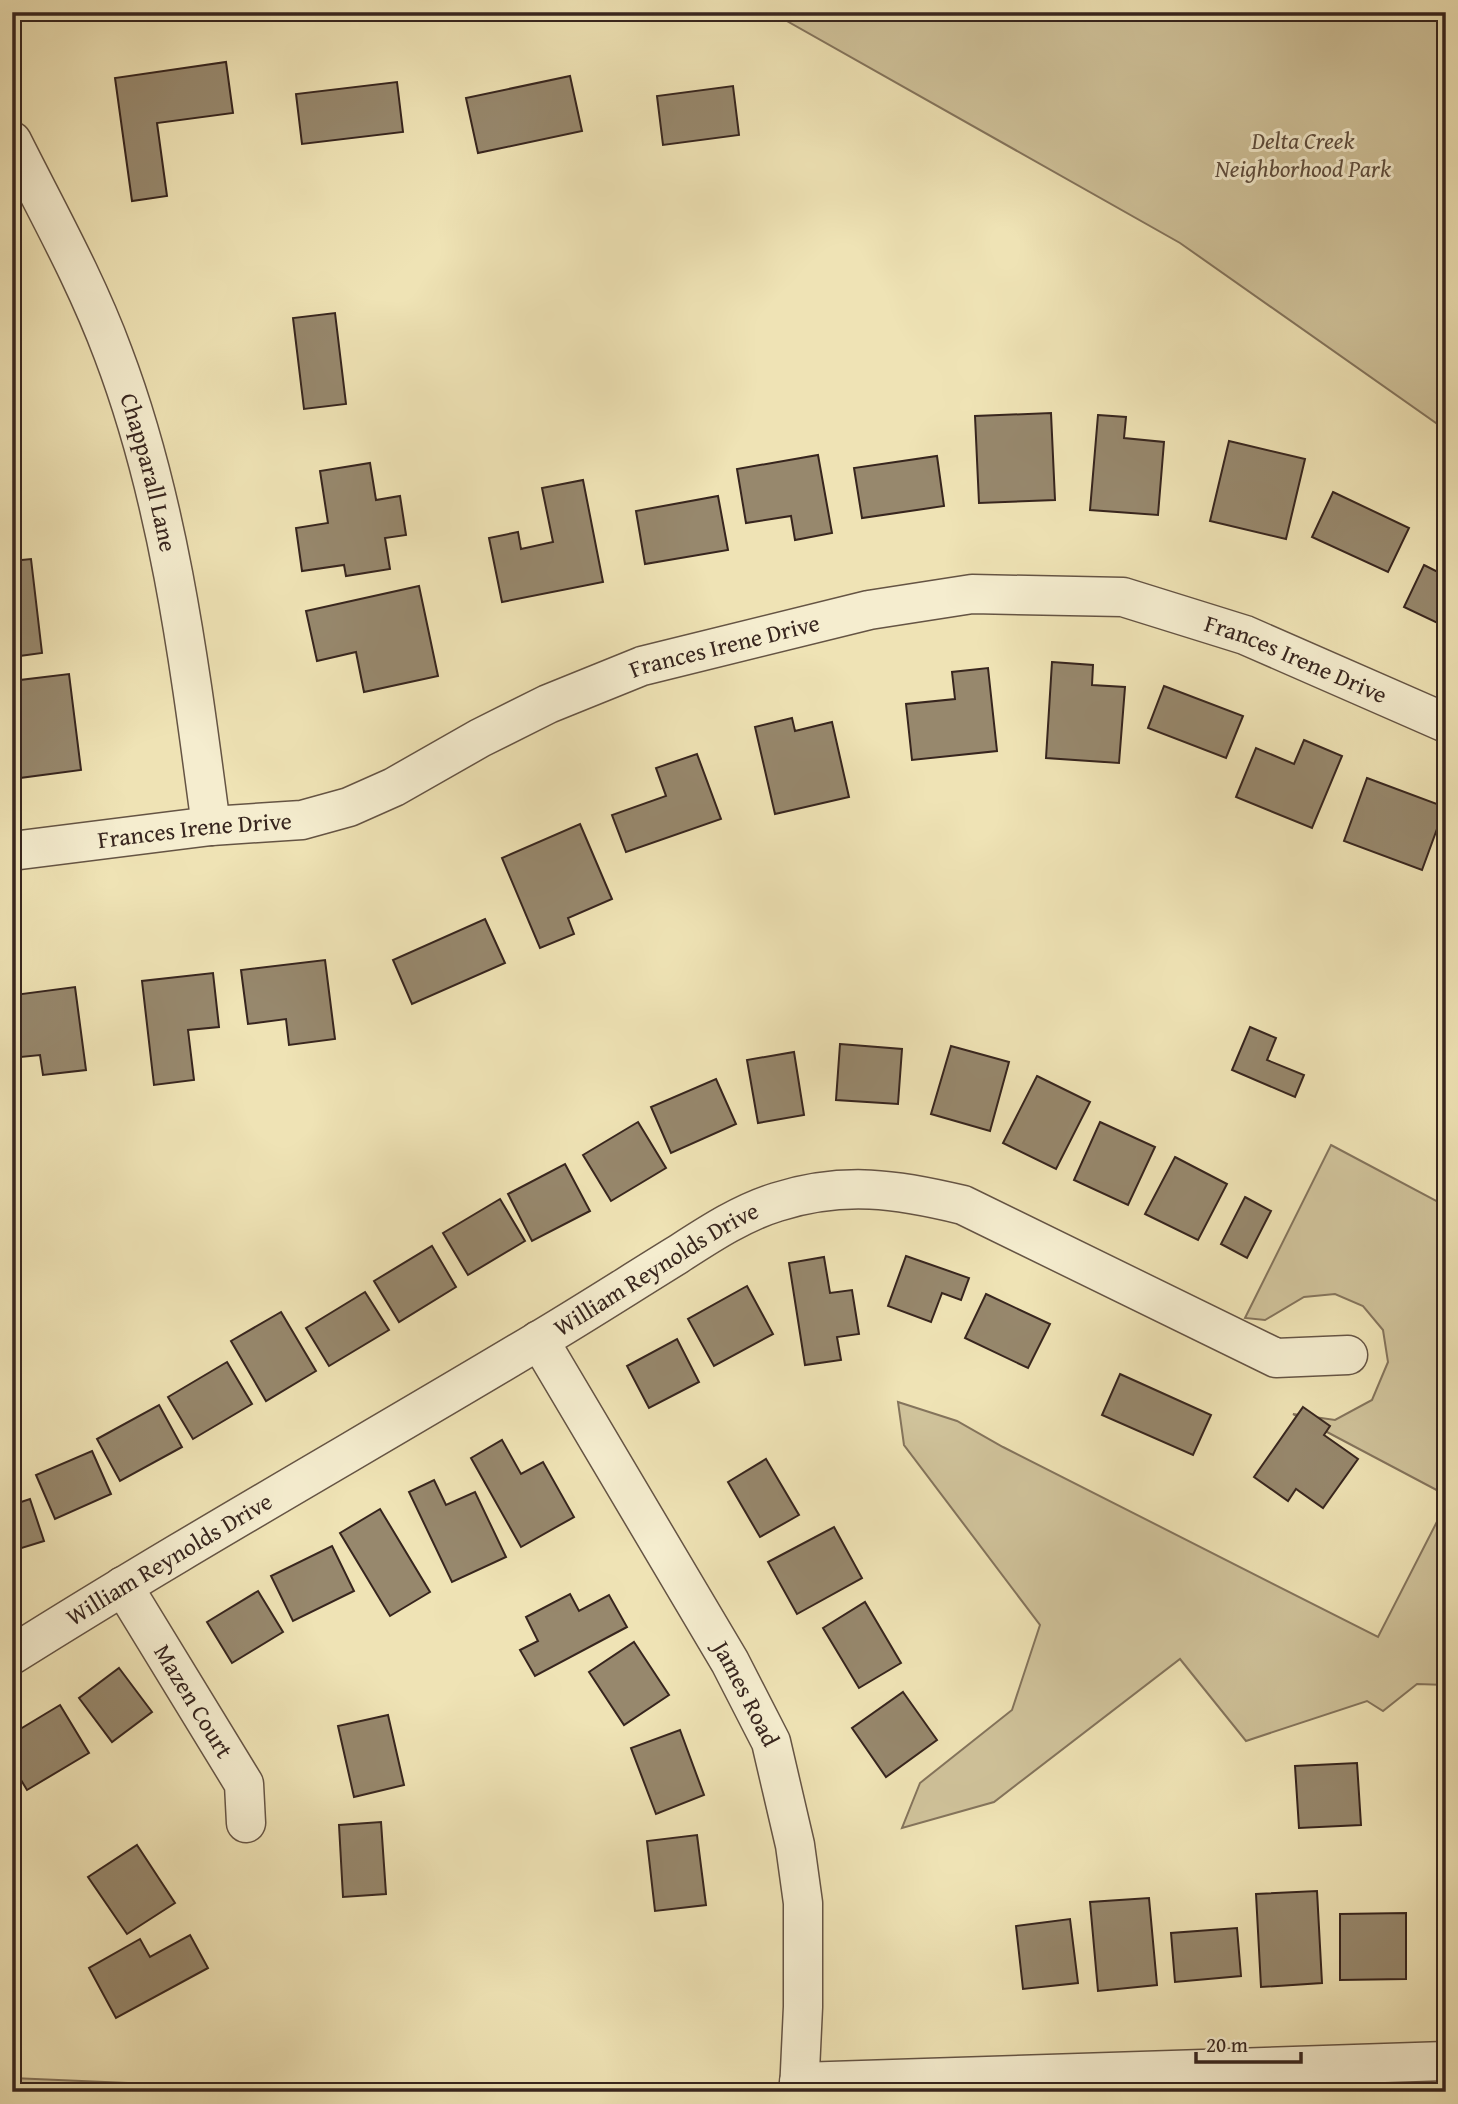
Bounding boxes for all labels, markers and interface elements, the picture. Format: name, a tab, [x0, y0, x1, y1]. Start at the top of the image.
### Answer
park label: Delta Creek Neighborhood Park	[1214, 123, 1391, 186]
street label: Chapparall Lane	[111, 389, 186, 555]
street label: Frances Irene Drive	[623, 605, 823, 687]
street label: Frances Irene Drive	[1200, 605, 1393, 712]
street label: Frances Irene Drive	[96, 803, 293, 857]
street label: William Reynolds Drive	[547, 1193, 764, 1345]
street label: William Reynolds Drive	[59, 1484, 278, 1634]
street label: James Road	[703, 1631, 789, 1753]
street label: Mazen Court	[145, 1637, 242, 1765]
scale bar	[1196, 2020, 1300, 2064]
text: 20 m	[1206, 2029, 1248, 2060]

